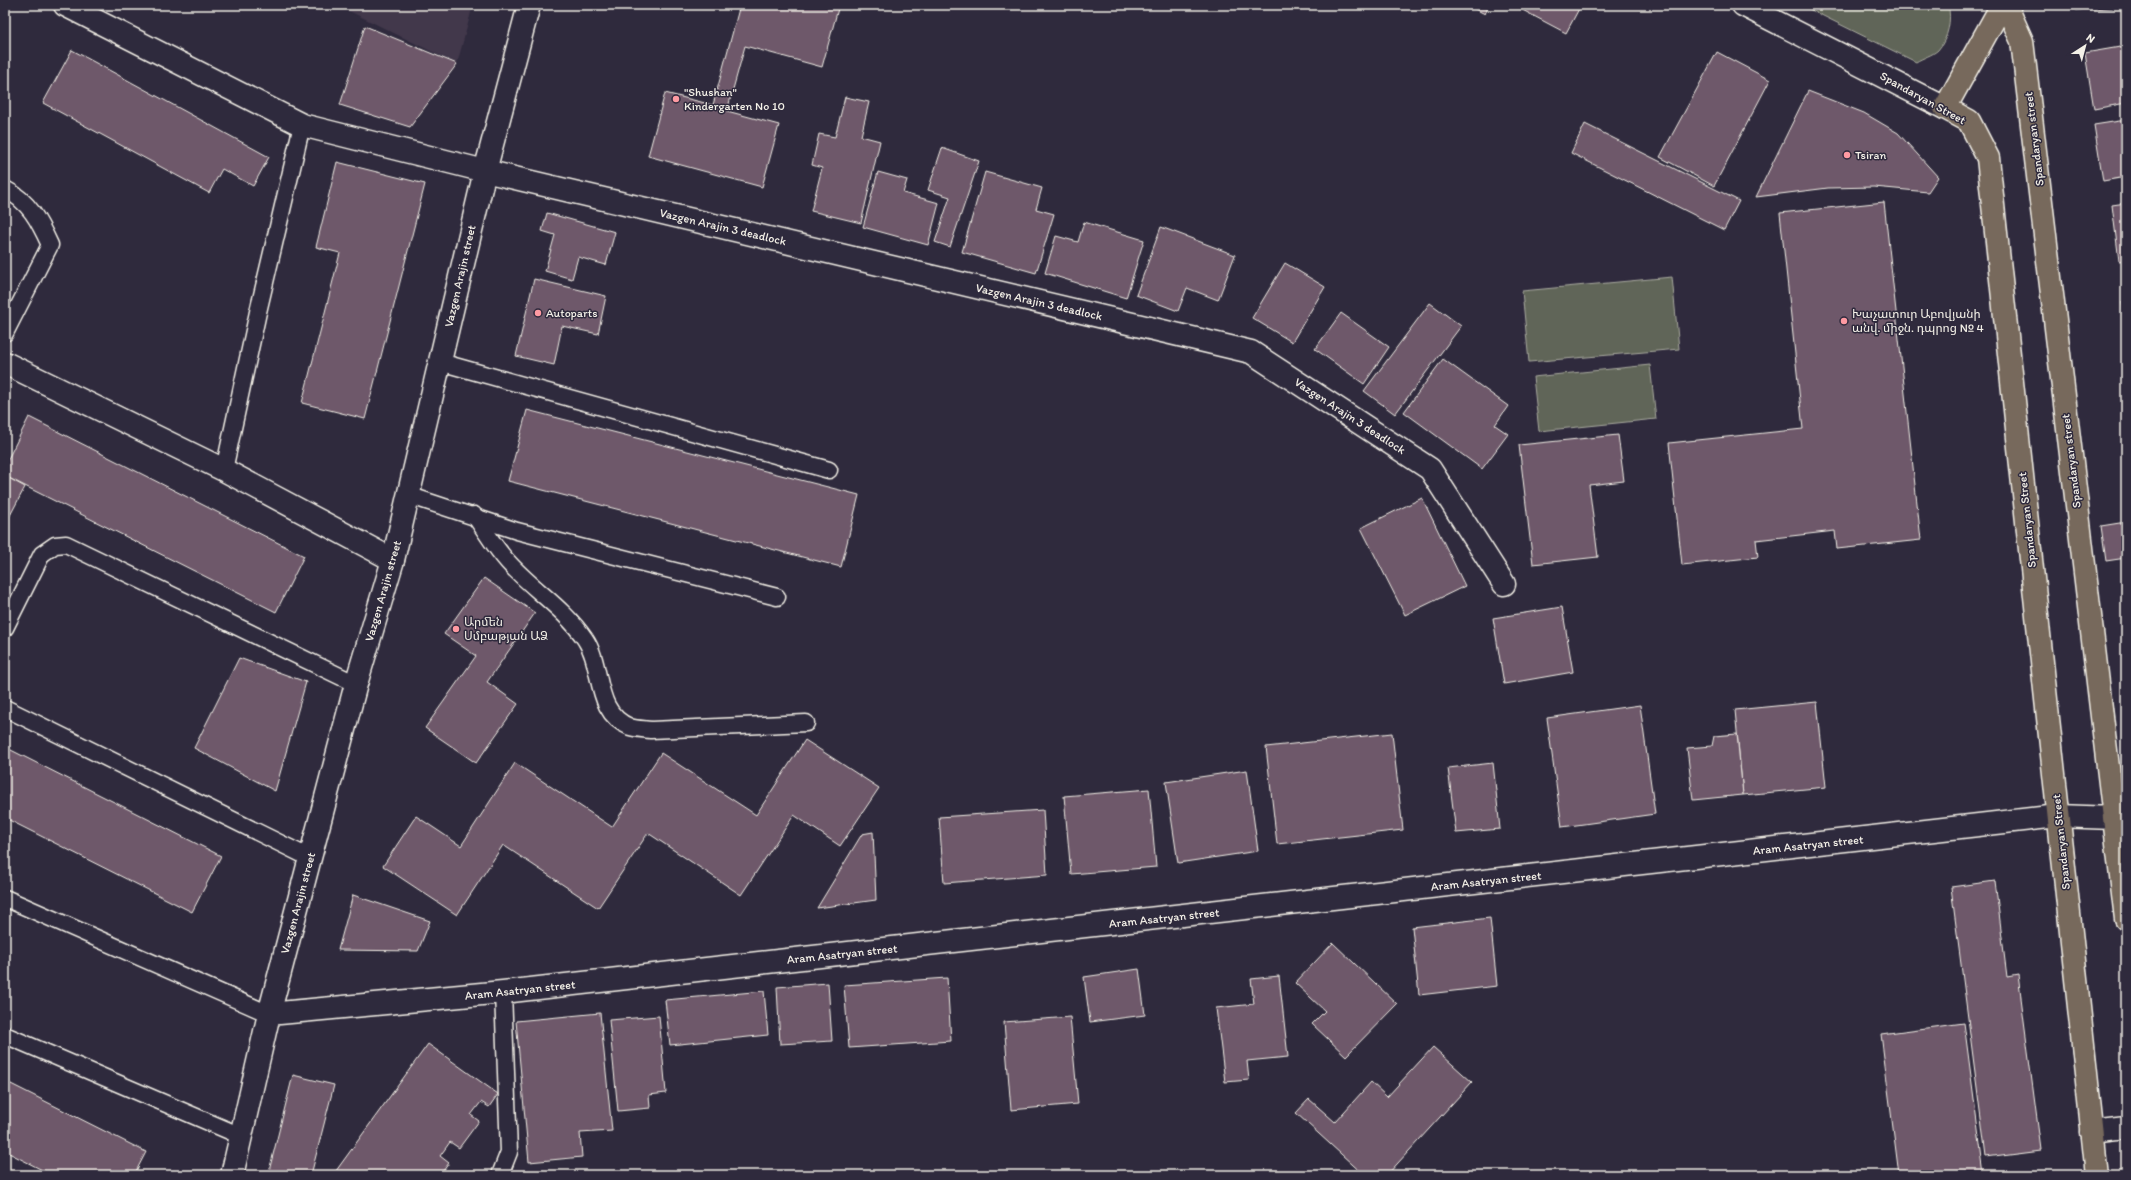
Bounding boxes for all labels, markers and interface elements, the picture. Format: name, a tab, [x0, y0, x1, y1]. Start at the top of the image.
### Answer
north arrow	[2065, 26, 2105, 66]
text: N	[2084, 31, 2097, 46]
street label: Spandaryan Street	[1878, 69, 1969, 128]
place label: "Shushan" Kindergarten No 10	[684, 85, 785, 113]
street label: Spandaryan street	[2021, 91, 2047, 187]
marker: "Shushan" Kindergarten No 10	[671, 94, 681, 104]
place label: Tsiran	[1855, 148, 1886, 162]
marker: Tsiran	[1842, 150, 1852, 160]
street label: Vazgen Arajin 3 deadlock	[658, 206, 788, 248]
street label: Vazgen Arajin street	[441, 223, 479, 328]
street label: Vazgen Arajin 3 deadlock	[974, 281, 1104, 323]
place label: Autoparts	[546, 306, 598, 320]
place label: Խաչատուր Աբովյանի անվ. միջն. դպրոց № 4	[1852, 307, 1984, 335]
marker: Autoparts	[533, 308, 543, 318]
marker: Խաչատուր Աբովյանի անվ. միջն. դպրոց № 4	[1839, 316, 1849, 326]
street label: Vazgen Arajin 3 deadlock	[1292, 375, 1408, 457]
street label: Spandaryan street	[2058, 413, 2084, 509]
street label: Spandaryan Street	[2015, 471, 2039, 568]
street label: Vazgen Arajin street	[362, 538, 404, 643]
place label: Արմեն Սմբաթյան ԱՁ	[464, 615, 548, 643]
marker: Արմեն Սմբաթյան ԱՁ	[451, 624, 461, 634]
street label: Spandaryan Street	[2049, 793, 2073, 890]
street label: Aram Asatryan street	[1752, 832, 1864, 858]
street label: Vazgen Arajin street	[278, 850, 318, 955]
street label: Aram Asatryan street	[1430, 868, 1542, 894]
street label: Aram Asatryan street	[1108, 905, 1220, 931]
street label: Aram Asatryan street	[786, 941, 898, 967]
street label: Aram Asatryan street	[464, 977, 576, 1003]

